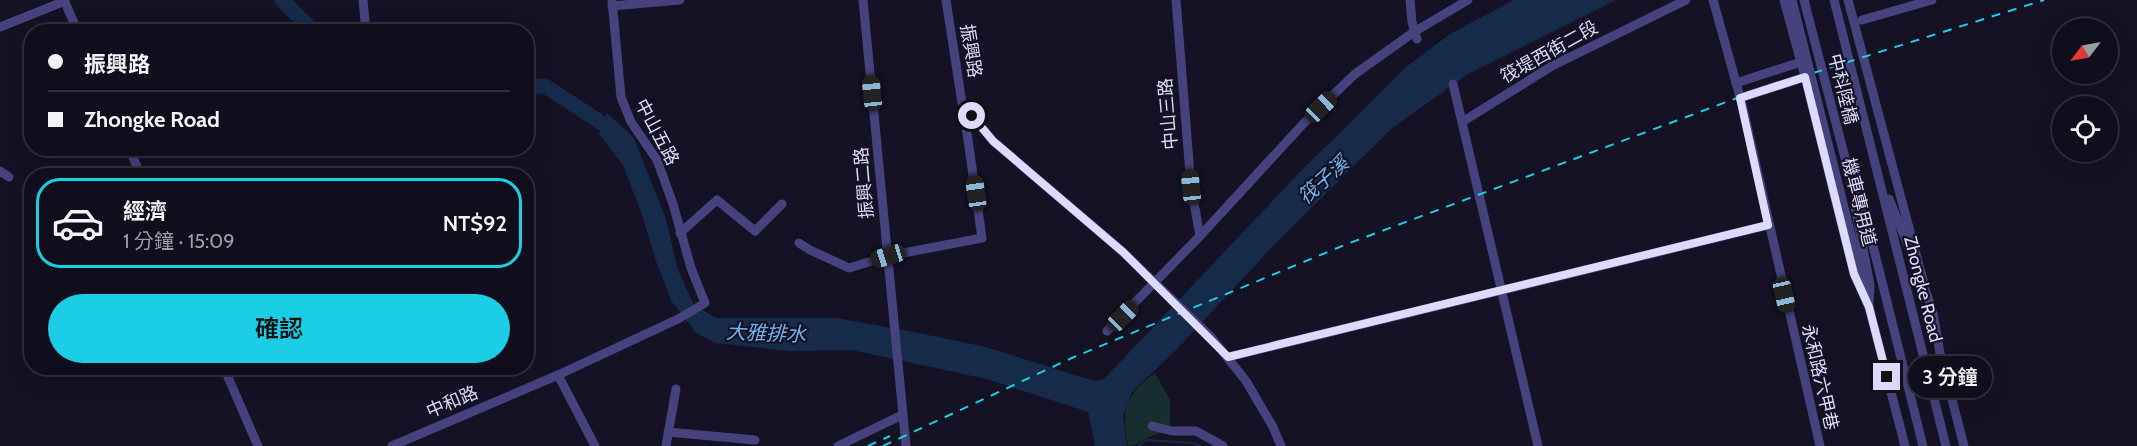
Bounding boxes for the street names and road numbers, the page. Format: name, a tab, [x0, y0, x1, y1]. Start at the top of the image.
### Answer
street label: 筏堤西街二段	[1496, 16, 1602, 88]
street label: 振興路	[956, 23, 986, 79]
street label: 中科陸橋	[1824, 51, 1862, 127]
street label: 中山三路	[1154, 77, 1182, 151]
street label: 中山五路	[630, 95, 684, 169]
street label: 振興二路	[850, 146, 878, 220]
street label: 機車專用道	[1837, 156, 1881, 248]
street label: Zhongke Road	[1899, 234, 1947, 344]
street label: 永和路六甲巷	[1797, 322, 1843, 432]
street label: 中和路	[423, 381, 481, 423]

